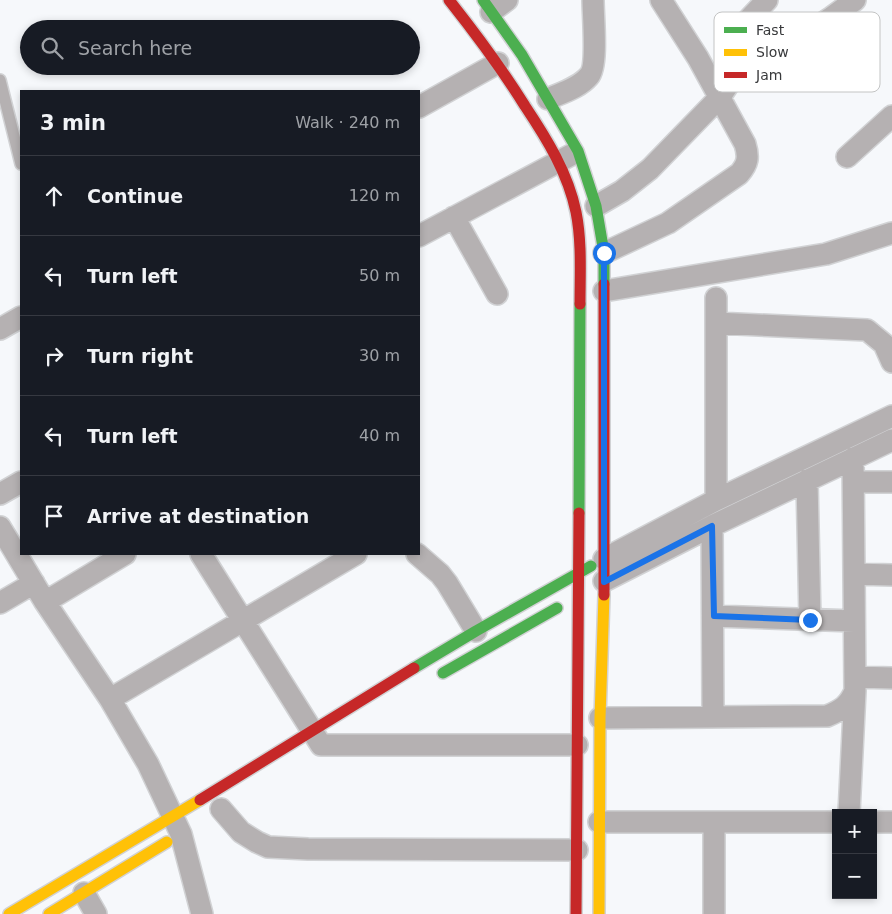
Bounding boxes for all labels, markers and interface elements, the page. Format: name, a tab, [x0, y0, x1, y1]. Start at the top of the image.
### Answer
legend	[714, 12, 880, 92]
search box	[20, 20, 420, 75]
text: Fast	[756, 22, 785, 38]
icon: search	[38, 34, 66, 62]
text: Search here	[78, 37, 192, 59]
text: Slow	[756, 44, 789, 60]
text: Jam	[755, 67, 782, 83]
text: 3 min	[40, 111, 106, 135]
text: Walk · 240 m	[295, 113, 400, 132]
icon: ahead	[40, 182, 68, 210]
text: Continue	[87, 185, 183, 207]
text: 120 m	[349, 186, 400, 205]
route start	[593, 242, 616, 265]
icon: left	[40, 262, 68, 290]
text: Turn left	[87, 265, 178, 287]
text: 50 m	[359, 266, 400, 285]
icon: right	[40, 342, 68, 370]
text: Turn right	[87, 345, 193, 367]
text: 30 m	[359, 346, 400, 365]
icon: left	[40, 422, 68, 450]
text: Turn left	[87, 425, 178, 447]
text: 40 m	[359, 426, 400, 445]
icon: arrive	[40, 502, 68, 530]
text: Arrive at destination	[87, 505, 309, 527]
route end	[799, 609, 822, 632]
map controls	[832, 809, 877, 899]
button: +	[832, 809, 877, 854]
button: −	[832, 854, 877, 899]

